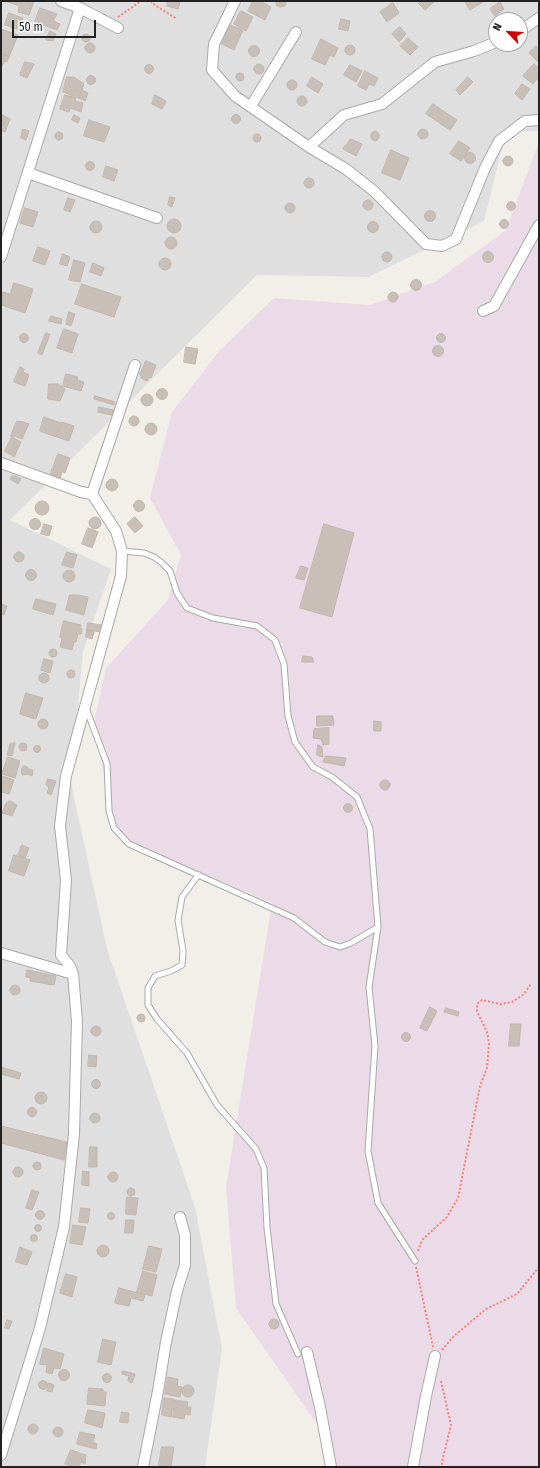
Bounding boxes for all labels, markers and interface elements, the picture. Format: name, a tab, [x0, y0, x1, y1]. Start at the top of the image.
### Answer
scale bar	[14, 12, 98, 38]
north arrow	[488, 12, 528, 52]
text: 50 m	[19, 20, 43, 34]
text: N	[490, 21, 505, 33]

